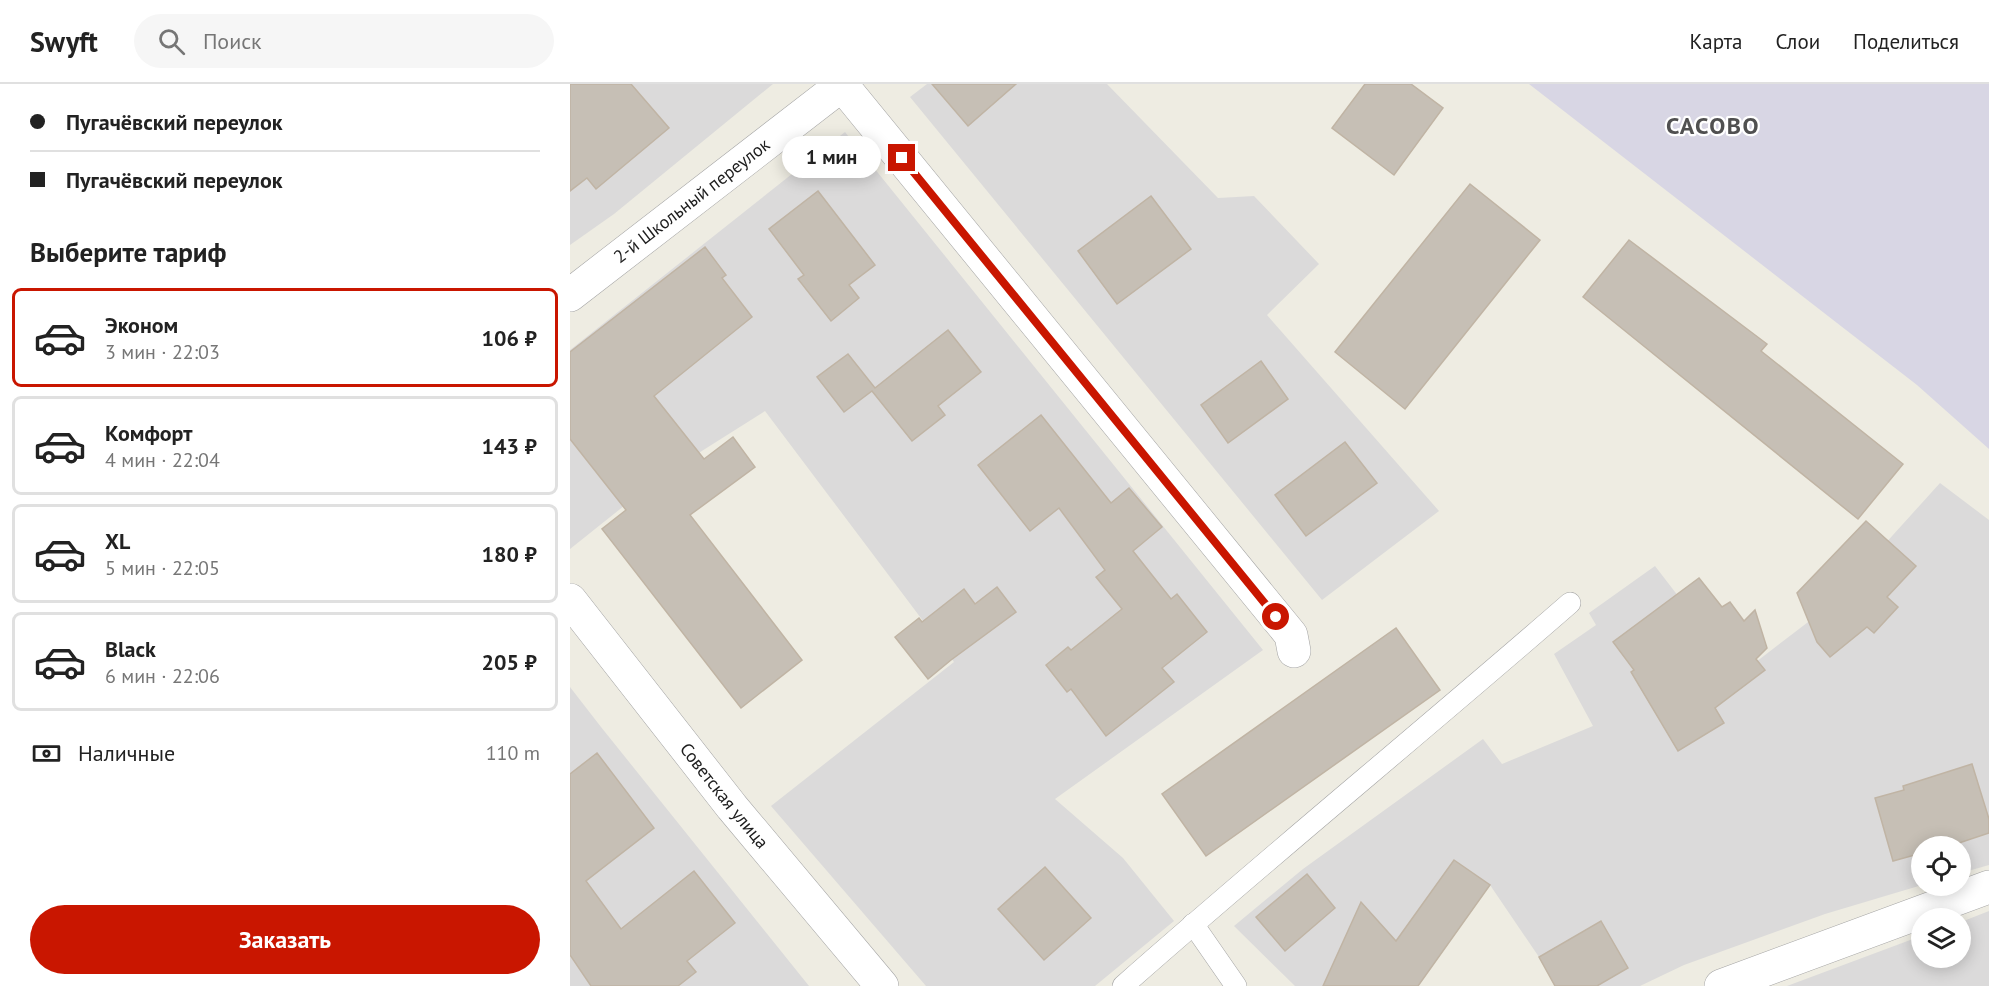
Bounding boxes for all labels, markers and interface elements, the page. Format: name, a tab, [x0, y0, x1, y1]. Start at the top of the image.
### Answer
search box	[134, 14, 554, 68]
text: Swyft	[30, 23, 98, 60]
icon: search	[155, 25, 188, 58]
text: Поиск	[203, 27, 262, 55]
text: Карта	[1689, 28, 1742, 55]
text: Слои	[1775, 28, 1820, 55]
text: Поделиться	[1853, 28, 1959, 55]
text: Пугачёвский переулок	[66, 108, 282, 136]
district label: САСОВО	[1666, 110, 1760, 141]
street label: 2-й Школьный переулок	[609, 133, 775, 268]
callout: 1 мин	[782, 137, 881, 179]
text: 1 мин	[806, 144, 857, 170]
route end	[888, 144, 915, 171]
text: Пугачёвский переулок	[66, 166, 282, 194]
text: Выберите тариф	[30, 235, 226, 269]
icon: car	[33, 311, 87, 365]
text: Эконом	[105, 311, 178, 339]
text: 106 ₽	[482, 324, 537, 352]
text: 3 мин · 22:03	[105, 339, 220, 365]
icon: car	[33, 419, 87, 473]
text: Комфорт	[105, 419, 193, 447]
text: 143 ₽	[482, 432, 537, 460]
text: 4 мин · 22:04	[105, 447, 220, 473]
icon: car	[33, 527, 87, 581]
text: XL	[105, 527, 130, 555]
text: 180 ₽	[482, 540, 537, 568]
text: 5 мин · 22:05	[105, 555, 220, 581]
route start	[1262, 603, 1289, 630]
icon: car	[33, 635, 87, 689]
text: Black	[105, 635, 156, 663]
text: 205 ₽	[482, 648, 537, 676]
text: 6 мин · 22:06	[105, 663, 220, 689]
icon: cash	[30, 737, 63, 770]
street label: Советская улица	[675, 738, 774, 853]
text: Наличные	[78, 739, 175, 767]
text: 110 m	[486, 740, 540, 766]
map controls	[1911, 836, 1971, 968]
button: locate	[1911, 836, 1971, 896]
button: Заказать	[30, 905, 540, 974]
button: layers	[1911, 908, 1971, 968]

